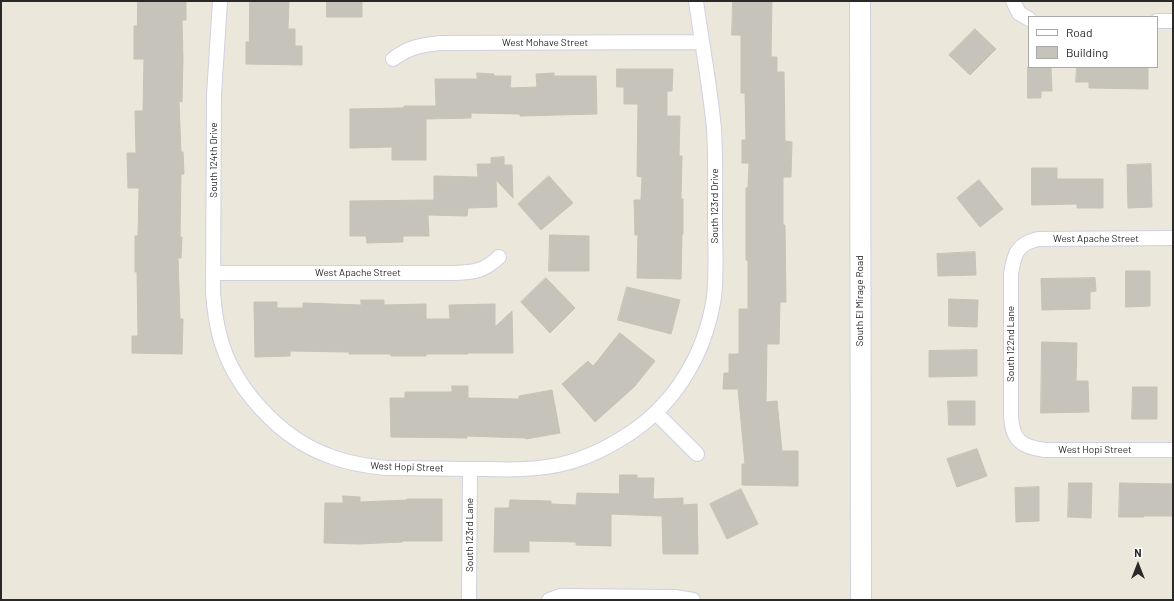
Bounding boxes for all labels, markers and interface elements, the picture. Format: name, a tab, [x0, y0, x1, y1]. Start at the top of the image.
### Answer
legend	[1028, 16, 1158, 68]
text: Road	[1066, 25, 1093, 39]
street label: West Mohave Street	[502, 37, 588, 49]
text: Building	[1066, 45, 1108, 59]
street label: South 124th Drive	[208, 122, 220, 198]
street label: South 123rd Drive	[709, 169, 721, 243]
street label: West Apache Street	[1053, 233, 1139, 245]
street label: South El Mirage Road	[854, 255, 866, 347]
street label: West Apache Street	[315, 267, 401, 279]
street label: South 122nd Lane	[1005, 306, 1017, 382]
street label: West Hopi Street	[1058, 444, 1132, 456]
street label: West Hopi Street	[370, 460, 444, 474]
street label: South 123rd Lane	[464, 498, 476, 572]
north arrow	[1118, 545, 1158, 585]
text: N	[1134, 546, 1142, 559]

